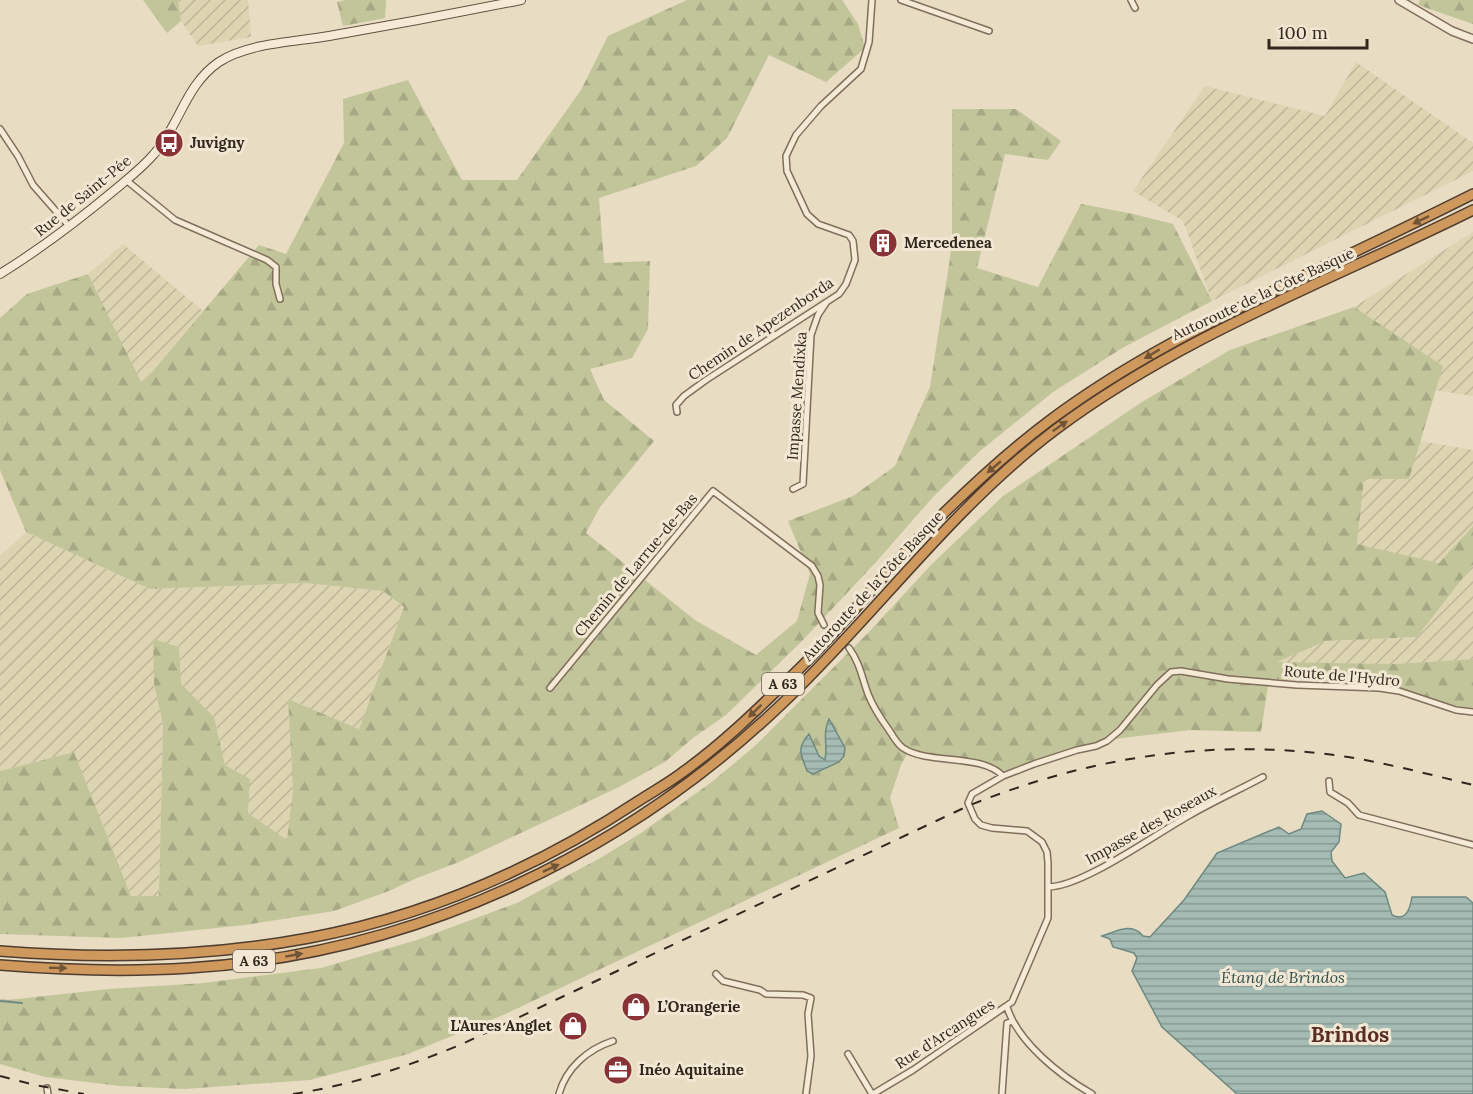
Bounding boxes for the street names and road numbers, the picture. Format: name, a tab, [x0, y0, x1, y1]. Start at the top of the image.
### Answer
street label: Rue de Saint-Pée	[30, 151, 135, 240]
street label: Autoroute de la Côte Basque	[1168, 243, 1357, 345]
street label: Chemin de Apezenborda	[684, 273, 837, 384]
street label: Impasse Mendixka	[783, 331, 810, 461]
street label: Chemin de Larrue-de-Bas	[570, 489, 701, 640]
street label: Autoroute de la Côte Basque	[797, 507, 947, 666]
street label: Route de l'Hydro	[1283, 661, 1401, 690]
road number: A 63	[762, 673, 804, 695]
street label: Impasse des Roseaux	[1082, 781, 1220, 868]
road number: A 63	[233, 950, 275, 972]
street label: Rue d'Arcangues	[891, 994, 998, 1073]

